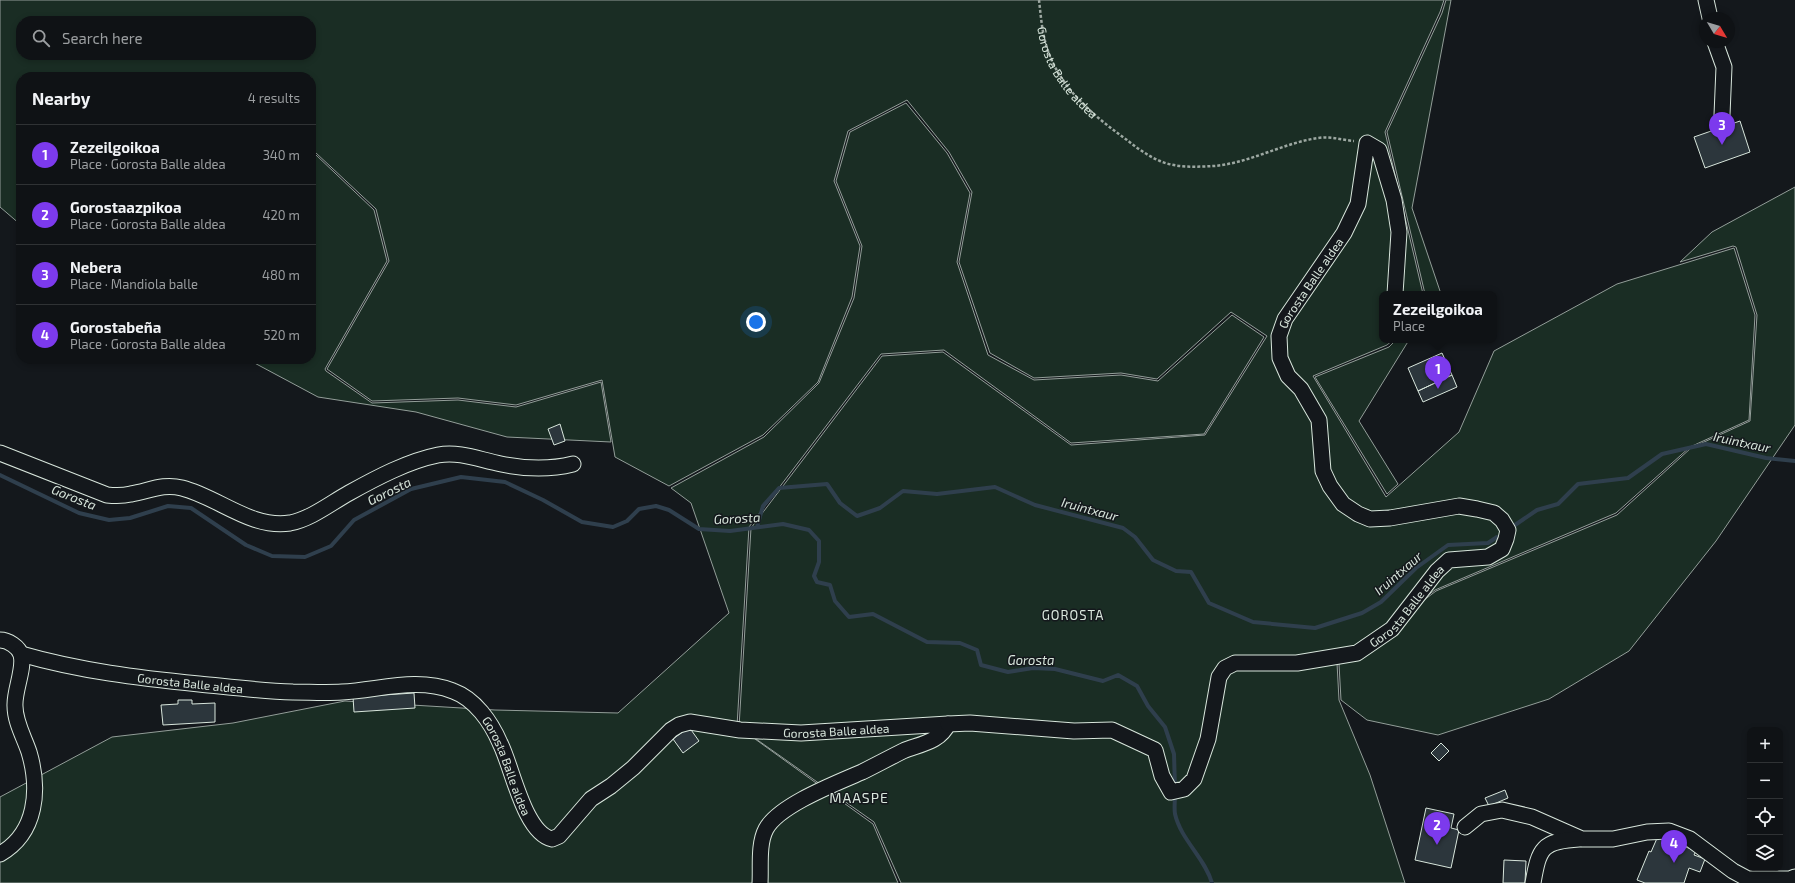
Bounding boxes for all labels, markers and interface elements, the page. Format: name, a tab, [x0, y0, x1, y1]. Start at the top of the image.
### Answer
north arrow	[1699, 12, 1735, 48]
search box	[16, 16, 316, 60]
street label: Gorosta Balle aldea	[1035, 25, 1100, 121]
icon: search	[30, 27, 52, 49]
text: Search here	[62, 29, 143, 47]
text: Nearby	[32, 88, 90, 108]
text: 4 results	[248, 90, 300, 106]
pin: 3	[1709, 112, 1735, 145]
text: Zezeilgoikoa	[70, 138, 160, 156]
text: 1	[42, 147, 48, 163]
text: 340 m	[263, 147, 300, 163]
text: Place · Gorosta Balle aldea	[70, 156, 226, 172]
text: Gorostaazpikoa	[70, 198, 181, 216]
text: 2	[41, 207, 49, 223]
text: 420 m	[263, 207, 300, 223]
text: Place · Gorosta Balle aldea	[70, 216, 226, 232]
street label: Gorosta Balle aldea	[1275, 235, 1346, 330]
text: Nebera	[70, 258, 122, 276]
text: 3	[41, 267, 49, 283]
text: 480 m	[262, 267, 300, 283]
text: Place · Mandiola balle	[70, 276, 198, 292]
popup	[1379, 291, 1497, 343]
text: Zezeilgoikoa	[1393, 300, 1483, 318]
your location	[746, 312, 766, 332]
text: Gorostabeña	[70, 318, 161, 336]
text: Place	[1393, 318, 1425, 334]
text: 4	[41, 327, 49, 343]
text: 520 m	[264, 327, 300, 343]
text: Place · Gorosta Balle aldea	[70, 336, 226, 352]
pin: 1	[1425, 356, 1451, 389]
water label: Iruintxaur	[1712, 428, 1773, 456]
water label: Gorosta	[364, 474, 414, 508]
water label: Gorosta	[49, 481, 99, 513]
water label: Iruintxaur	[1060, 494, 1121, 524]
water label: Gorosta	[713, 509, 761, 527]
water label: Iruintxaur	[1371, 547, 1426, 598]
street label: Gorosta Balle aldea	[1366, 561, 1447, 650]
district label: GOROSTA	[1042, 607, 1104, 623]
water label: Gorosta	[1008, 652, 1054, 668]
street label: Gorosta Balle aldea	[137, 670, 244, 695]
street label: Gorosta Balle aldea	[480, 714, 534, 818]
street label: Gorosta Balle aldea	[783, 721, 890, 740]
map controls	[1747, 727, 1783, 871]
button: +	[1747, 727, 1783, 763]
button: −	[1747, 763, 1783, 799]
district label: MAASPE	[829, 789, 889, 806]
button: locate	[1747, 799, 1783, 835]
pin: 2	[1424, 812, 1450, 845]
pin: 4	[1661, 830, 1687, 863]
button: layers	[1747, 835, 1783, 871]

